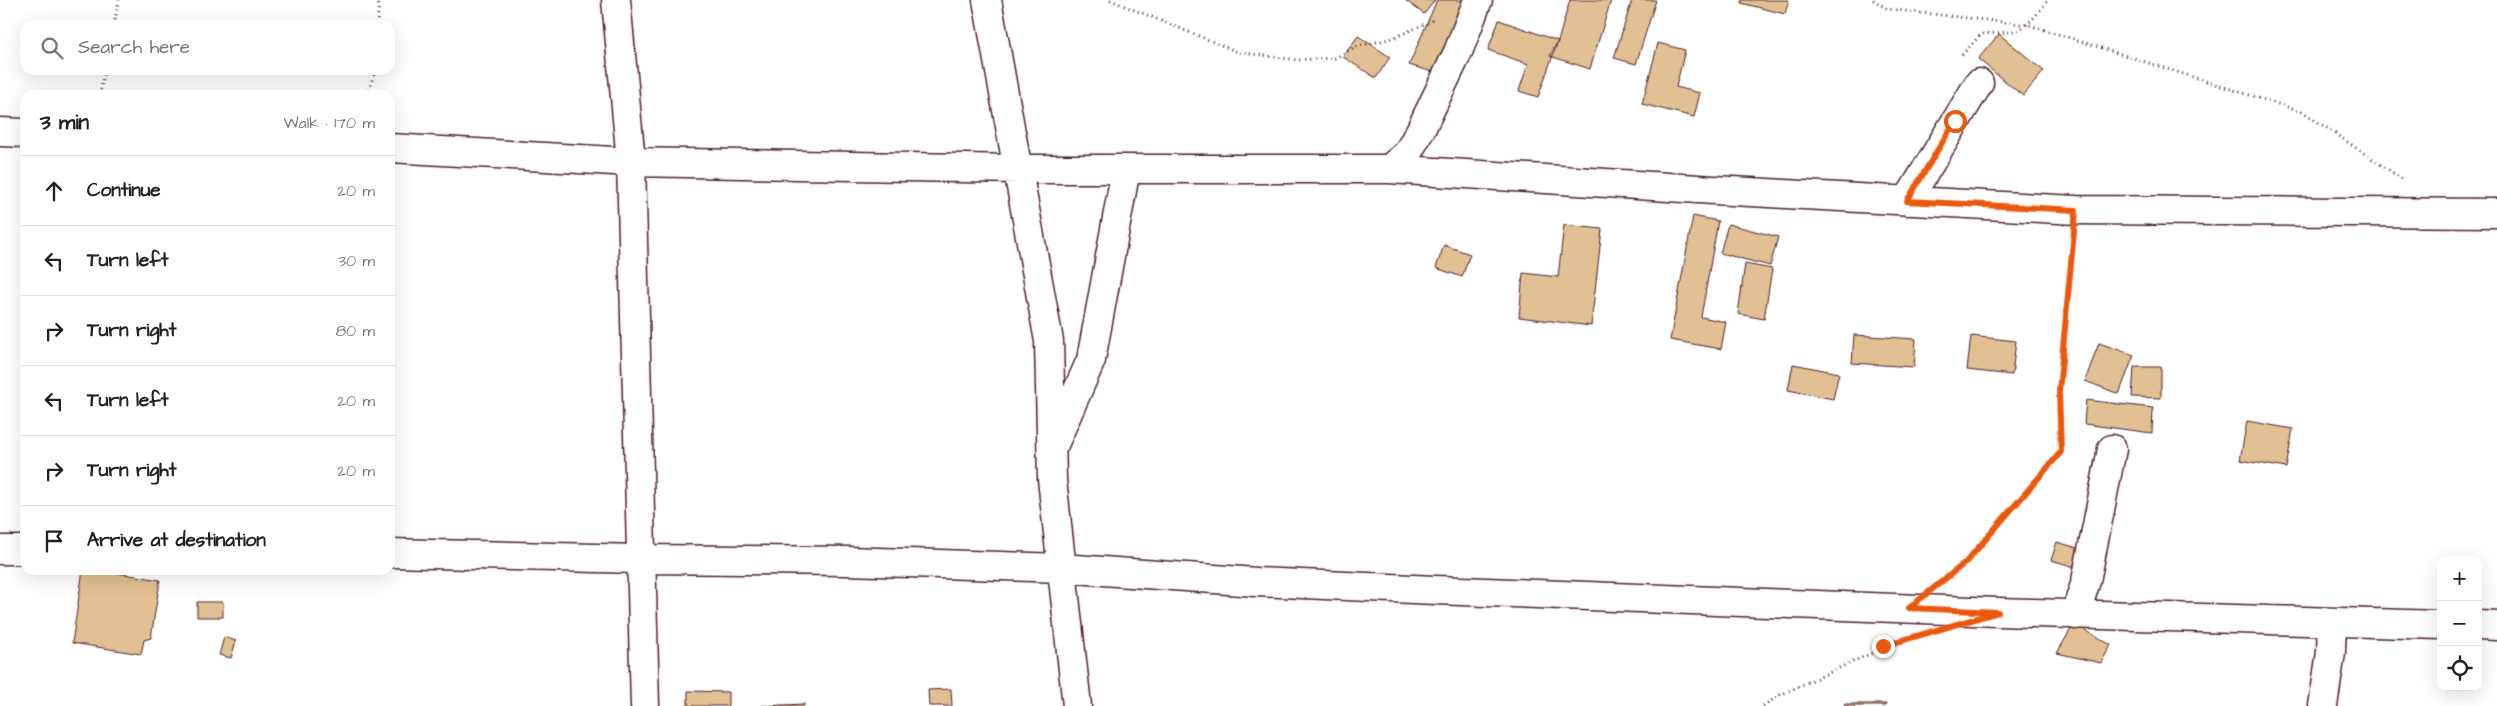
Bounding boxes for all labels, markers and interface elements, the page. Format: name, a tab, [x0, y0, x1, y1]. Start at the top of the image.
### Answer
search box	[20, 20, 395, 75]
icon: search	[38, 34, 66, 62]
text: Search here	[78, 34, 190, 61]
text: 3 min	[40, 108, 89, 137]
route start	[1944, 110, 1967, 133]
text: Walk · 170 m	[284, 112, 375, 134]
icon: ahead	[40, 177, 68, 205]
text: Continue	[87, 177, 161, 204]
text: 20 m	[337, 180, 375, 202]
icon: left	[40, 247, 68, 275]
text: Turn left	[87, 247, 168, 274]
text: 30 m	[338, 250, 375, 272]
icon: right	[40, 317, 68, 345]
text: Turn right	[87, 317, 176, 344]
text: 80 m	[336, 320, 375, 342]
icon: left	[40, 387, 68, 415]
text: Turn left	[87, 387, 168, 414]
text: 20 m	[337, 390, 375, 412]
icon: right	[40, 457, 68, 485]
text: Turn right	[87, 457, 176, 484]
text: 20 m	[337, 460, 375, 482]
icon: arrive	[40, 527, 68, 555]
text: Arrive at destination	[87, 527, 266, 554]
map controls	[2437, 556, 2482, 691]
button: +	[2437, 556, 2482, 601]
button: −	[2437, 601, 2482, 646]
route end	[1872, 635, 1895, 658]
button: locate	[2437, 646, 2482, 691]

